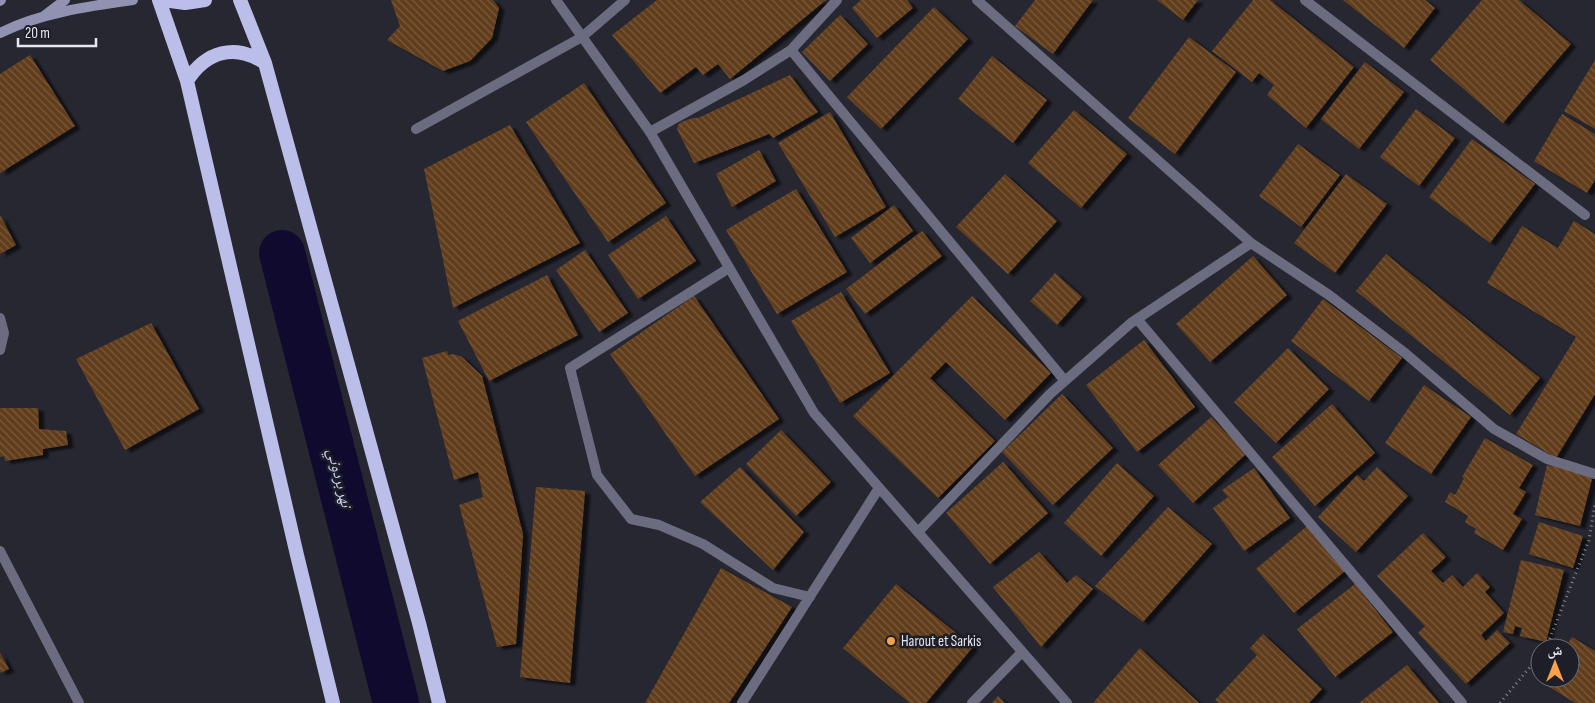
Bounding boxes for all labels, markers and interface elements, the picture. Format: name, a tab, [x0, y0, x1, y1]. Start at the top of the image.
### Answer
scale bar	[18, 15, 95, 47]
text: 20 m	[25, 24, 50, 43]
water label: نهر بردوني	[321, 447, 356, 512]
place label: Harout et Sarkis	[901, 632, 981, 651]
marker: Harout et Sarkis	[885, 635, 897, 647]
north arrow	[1530, 638, 1580, 688]
text: ش	[1548, 642, 1563, 659]

